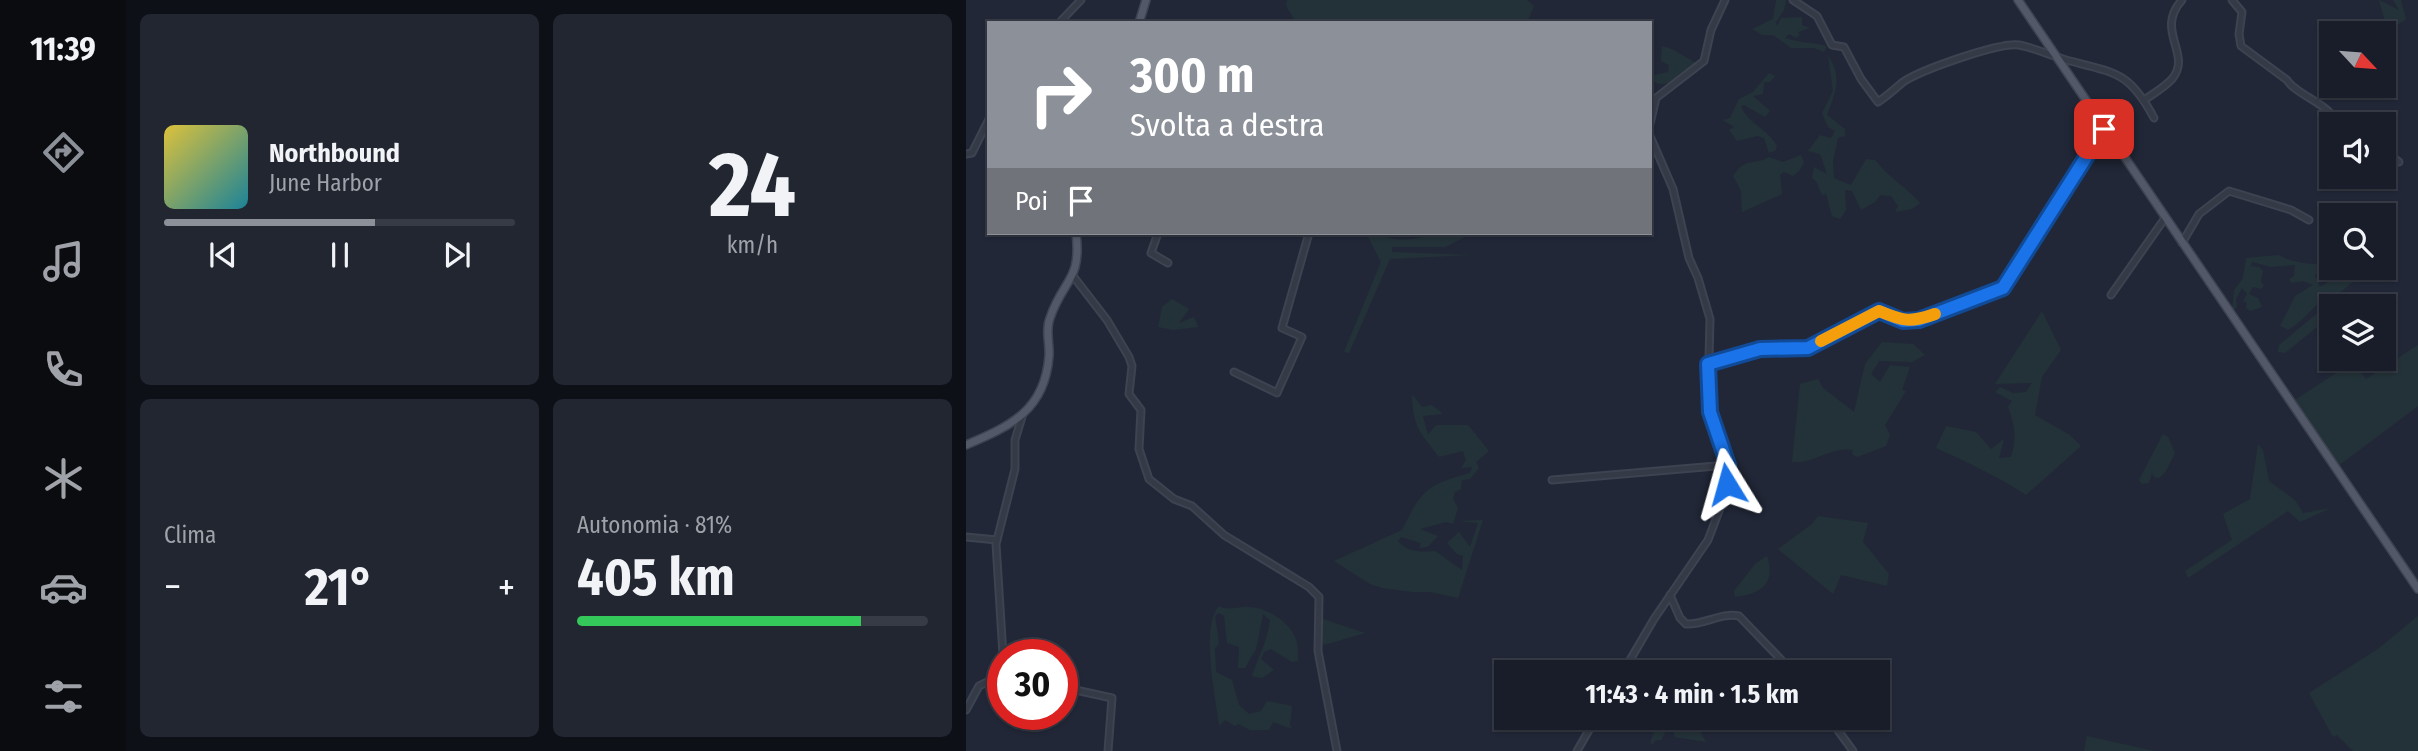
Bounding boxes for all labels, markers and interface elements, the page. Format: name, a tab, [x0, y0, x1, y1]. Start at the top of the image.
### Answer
north arrow	[2319, 21, 2396, 98]
map controls	[2319, 21, 2396, 371]
text: 11:39	[30, 30, 96, 68]
text: 300 m	[1130, 46, 1254, 105]
icon: right	[1015, 49, 1106, 140]
pin	[2074, 99, 2134, 159]
text: Svolta a destra	[1130, 106, 1325, 144]
icon: arrive	[2085, 110, 2123, 148]
button: sound	[2319, 112, 2396, 189]
icon: directions	[39, 128, 88, 177]
text: 24	[709, 131, 796, 240]
text: Northbound	[269, 138, 400, 169]
text: June Harbor	[269, 169, 382, 197]
icon: arrive	[1062, 182, 1100, 220]
text: Poi	[1015, 186, 1048, 217]
button: search	[2319, 203, 2396, 280]
text: km/h	[727, 231, 778, 259]
icon: previous	[204, 236, 242, 274]
icon: pause	[321, 236, 359, 274]
icon: next	[438, 236, 476, 274]
icon: music	[39, 237, 88, 286]
button: layers	[2319, 294, 2396, 371]
icon: phone	[39, 345, 88, 394]
position arrow	[1690, 447, 1764, 521]
icon: climate	[39, 454, 88, 503]
text: Autonomia · 81%	[577, 511, 732, 539]
text: Clima	[164, 521, 216, 549]
text: 405 km	[577, 546, 735, 609]
text: 21°	[305, 556, 374, 619]
icon: car	[39, 563, 88, 612]
text: −	[164, 564, 181, 610]
text: +	[498, 564, 515, 610]
speed limit sign: 30	[987, 639, 1078, 730]
icon: filters	[39, 672, 88, 721]
text: 11:43 · 4 min · 1.5 km	[1585, 679, 1799, 710]

